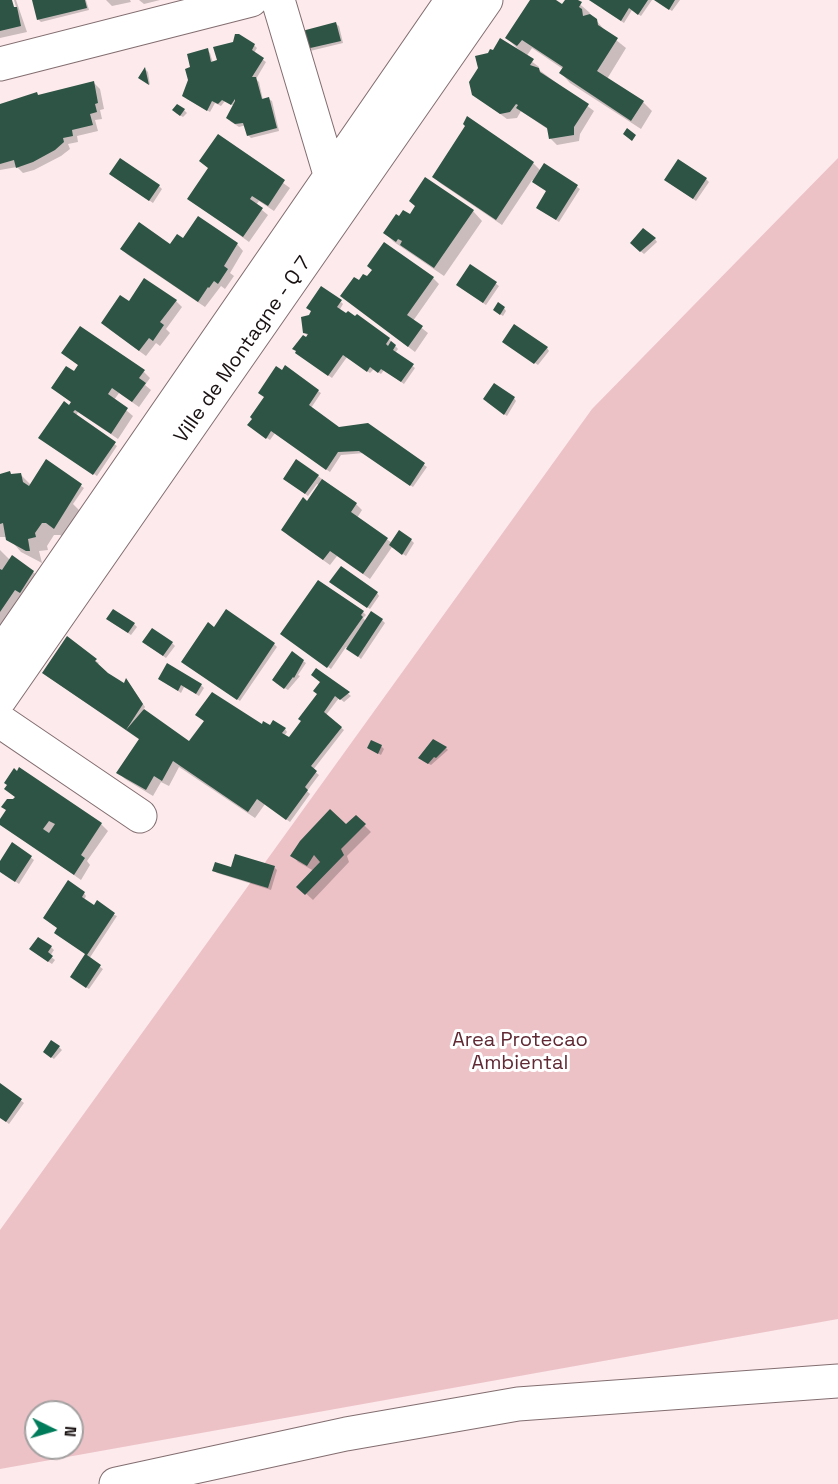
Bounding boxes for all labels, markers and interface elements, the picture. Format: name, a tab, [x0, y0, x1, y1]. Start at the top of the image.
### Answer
street label: Ville de Montagne - Q 7	[169, 252, 317, 448]
park label: Area Protecao Ambiental	[452, 1029, 588, 1076]
north arrow	[24, 1400, 84, 1460]
text: N	[60, 1425, 81, 1438]

